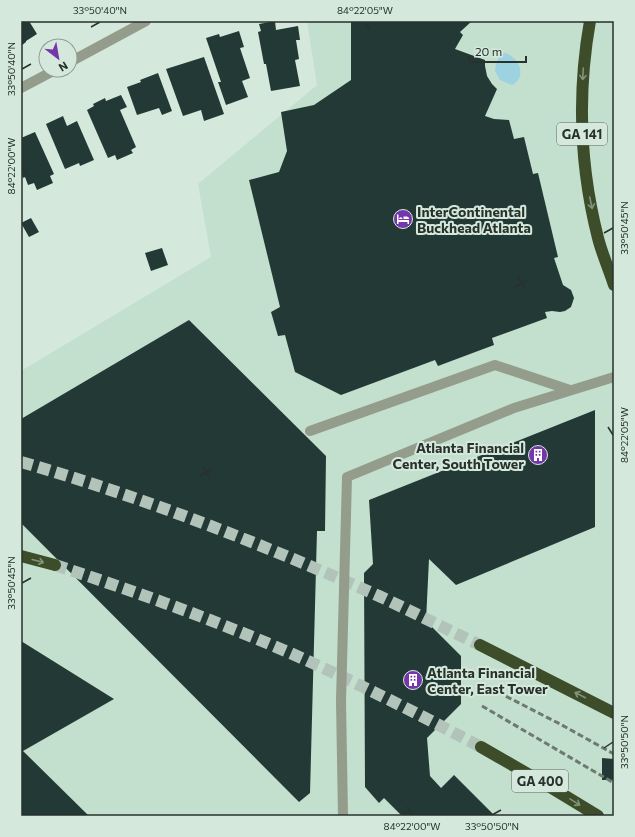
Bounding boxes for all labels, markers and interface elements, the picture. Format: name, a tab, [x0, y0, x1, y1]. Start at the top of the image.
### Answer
text: 33°50'40"N	[73, 4, 127, 16]
text: 84°22'05"W	[337, 4, 393, 16]
north arrow	[38, 38, 78, 78]
scale bar	[469, 38, 526, 64]
text: 33°50'40"N	[5, 42, 17, 96]
text: 20 m	[475, 44, 502, 58]
text: N	[57, 59, 70, 75]
one-way arrow	[580, 67, 587, 80]
road number: GA 141	[557, 123, 607, 145]
text: 84°22'00"W	[5, 138, 17, 194]
one-way arrow	[587, 196, 595, 209]
text: 33°50'45"N	[618, 201, 630, 255]
place label: InterContinental Buckhead Atlanta	[417, 203, 531, 236]
hotel icon: InterContinental Buckhead Atlanta	[392, 208, 414, 230]
text: 84°22'05"W	[618, 407, 630, 463]
place label: Atlanta Financial Center, South Tower	[392, 439, 524, 472]
building icon: Atlanta Financial Center, South Tower	[527, 444, 549, 466]
text: 33°50'45"N	[5, 556, 17, 610]
one-way arrow	[31, 557, 44, 565]
place label: Atlanta Financial Center, East Tower	[427, 664, 548, 697]
building icon: Atlanta Financial Center, East Tower	[402, 669, 424, 691]
one-way arrow	[574, 691, 586, 698]
text: 33°50'50"N	[618, 715, 630, 769]
road number: GA 400	[512, 770, 568, 792]
one-way arrow	[569, 798, 580, 806]
text: 84°22'00"W	[384, 820, 440, 832]
text: 33°50'50"N	[465, 820, 519, 832]

